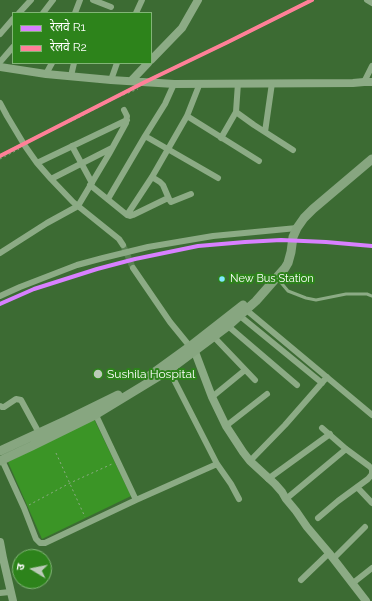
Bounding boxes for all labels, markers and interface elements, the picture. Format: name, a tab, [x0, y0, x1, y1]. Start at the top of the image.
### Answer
legend	[12, 12, 152, 64]
text: रेलवे R1	[50, 20, 86, 34]
text: रेलवे R2	[50, 40, 87, 54]
place label: New Bus Station	[230, 272, 314, 286]
marker: New Bus Station	[217, 274, 227, 284]
place label: Sushila Hospital	[107, 367, 195, 381]
marker: Sushila Hospital	[92, 368, 104, 380]
north arrow	[12, 549, 52, 589]
text: उ	[14, 563, 28, 571]

